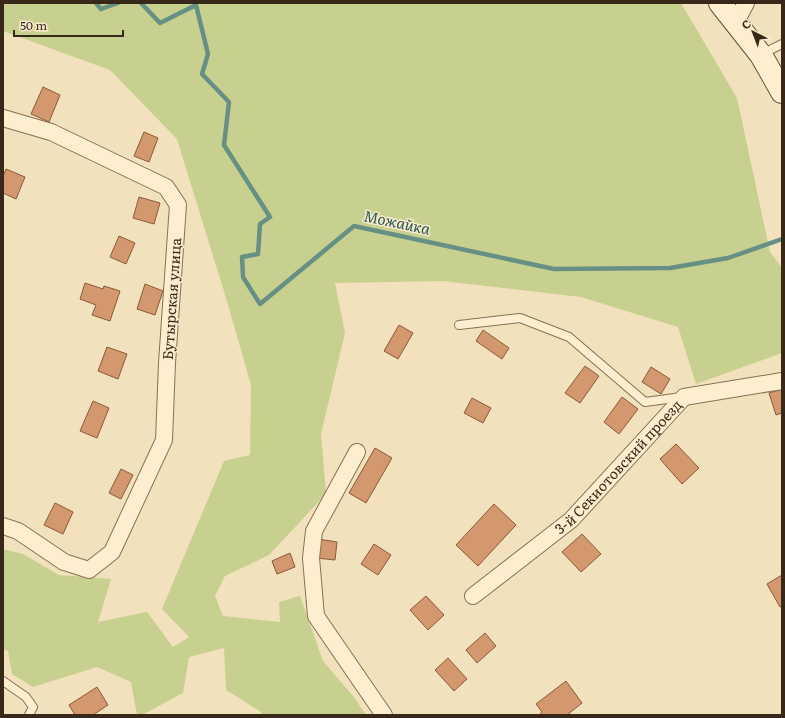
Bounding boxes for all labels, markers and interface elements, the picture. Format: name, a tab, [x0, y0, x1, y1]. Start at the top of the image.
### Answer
scale bar	[14, 12, 123, 38]
north arrow	[733, 12, 773, 52]
text: С	[737, 15, 754, 32]
text: 50 m	[20, 16, 47, 34]
water label: Можайка	[362, 203, 433, 240]
street label: Бутырская улица	[157, 237, 185, 361]
street label: 3-й Секиотовский проезд	[550, 395, 686, 538]

